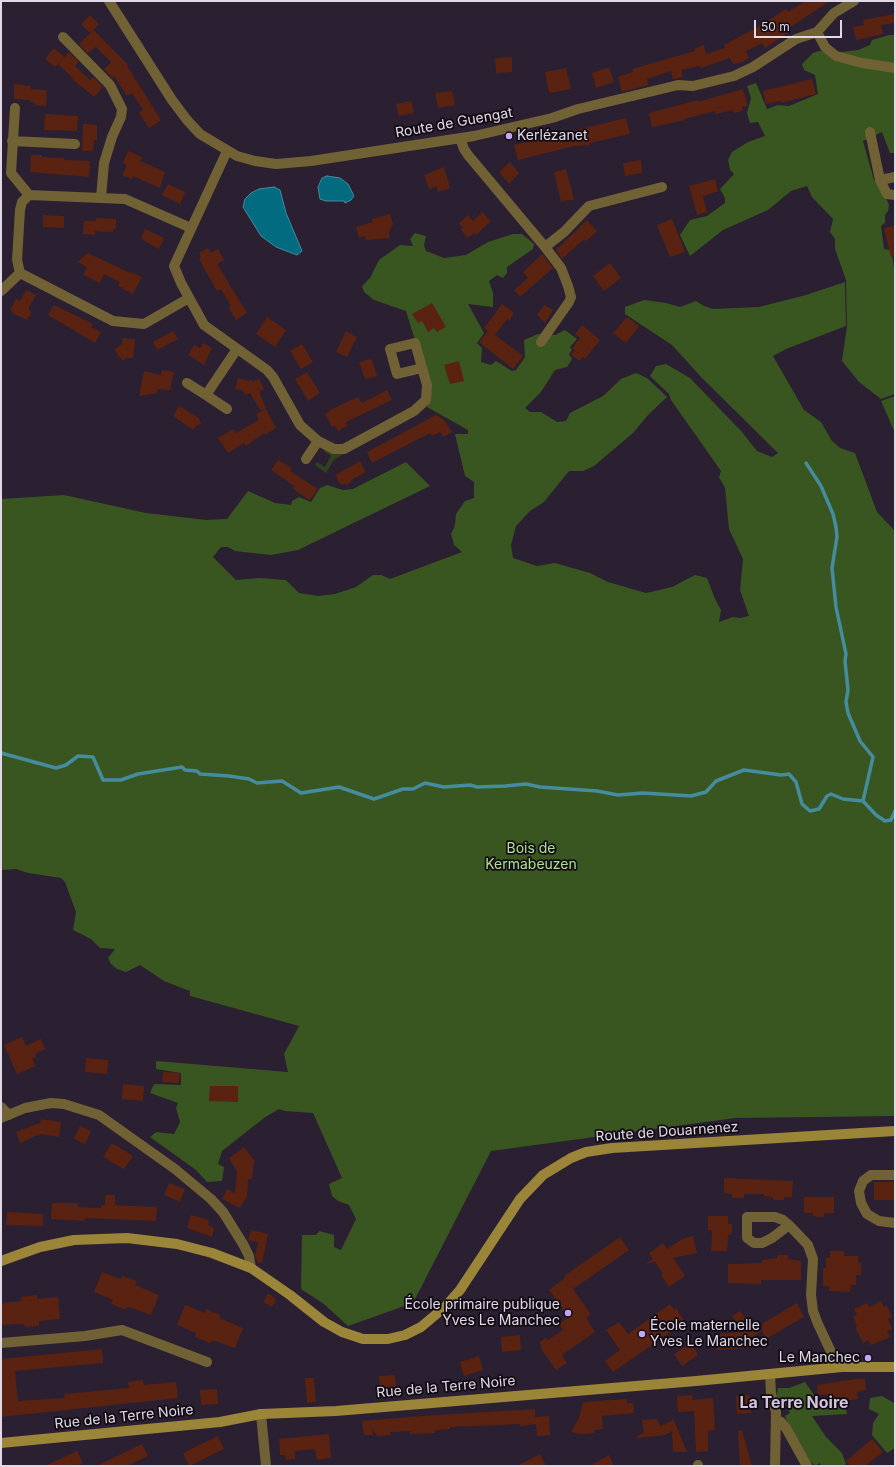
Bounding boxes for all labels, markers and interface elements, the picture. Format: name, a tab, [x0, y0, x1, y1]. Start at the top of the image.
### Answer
scale bar	[756, 12, 844, 38]
text: 50 m	[761, 19, 790, 34]
street label: Route de Guengat	[394, 104, 514, 142]
place label: Kerlézanet	[517, 128, 587, 144]
marker: Kerlézanet	[504, 131, 514, 141]
park label: Bois de Kermabeuzen	[485, 841, 577, 874]
street label: Route de Douarnenez	[595, 1119, 739, 1145]
place label: École primaire publique Yves Le Manchec	[404, 1297, 560, 1330]
marker: École primaire publique Yves Le Manchec	[563, 1308, 573, 1318]
place label: École maternelle Yves Le Manchec	[650, 1318, 768, 1350]
marker: École maternelle Yves Le Manchec	[637, 1329, 647, 1339]
place label: Le Manchec	[779, 1350, 860, 1366]
marker: Le Manchec	[863, 1353, 873, 1363]
street label: Rue de la Terre Noire	[376, 1373, 516, 1401]
district label: La Terre Noire	[739, 1393, 849, 1413]
street label: Rue de la Terre Noire	[54, 1401, 194, 1433]

